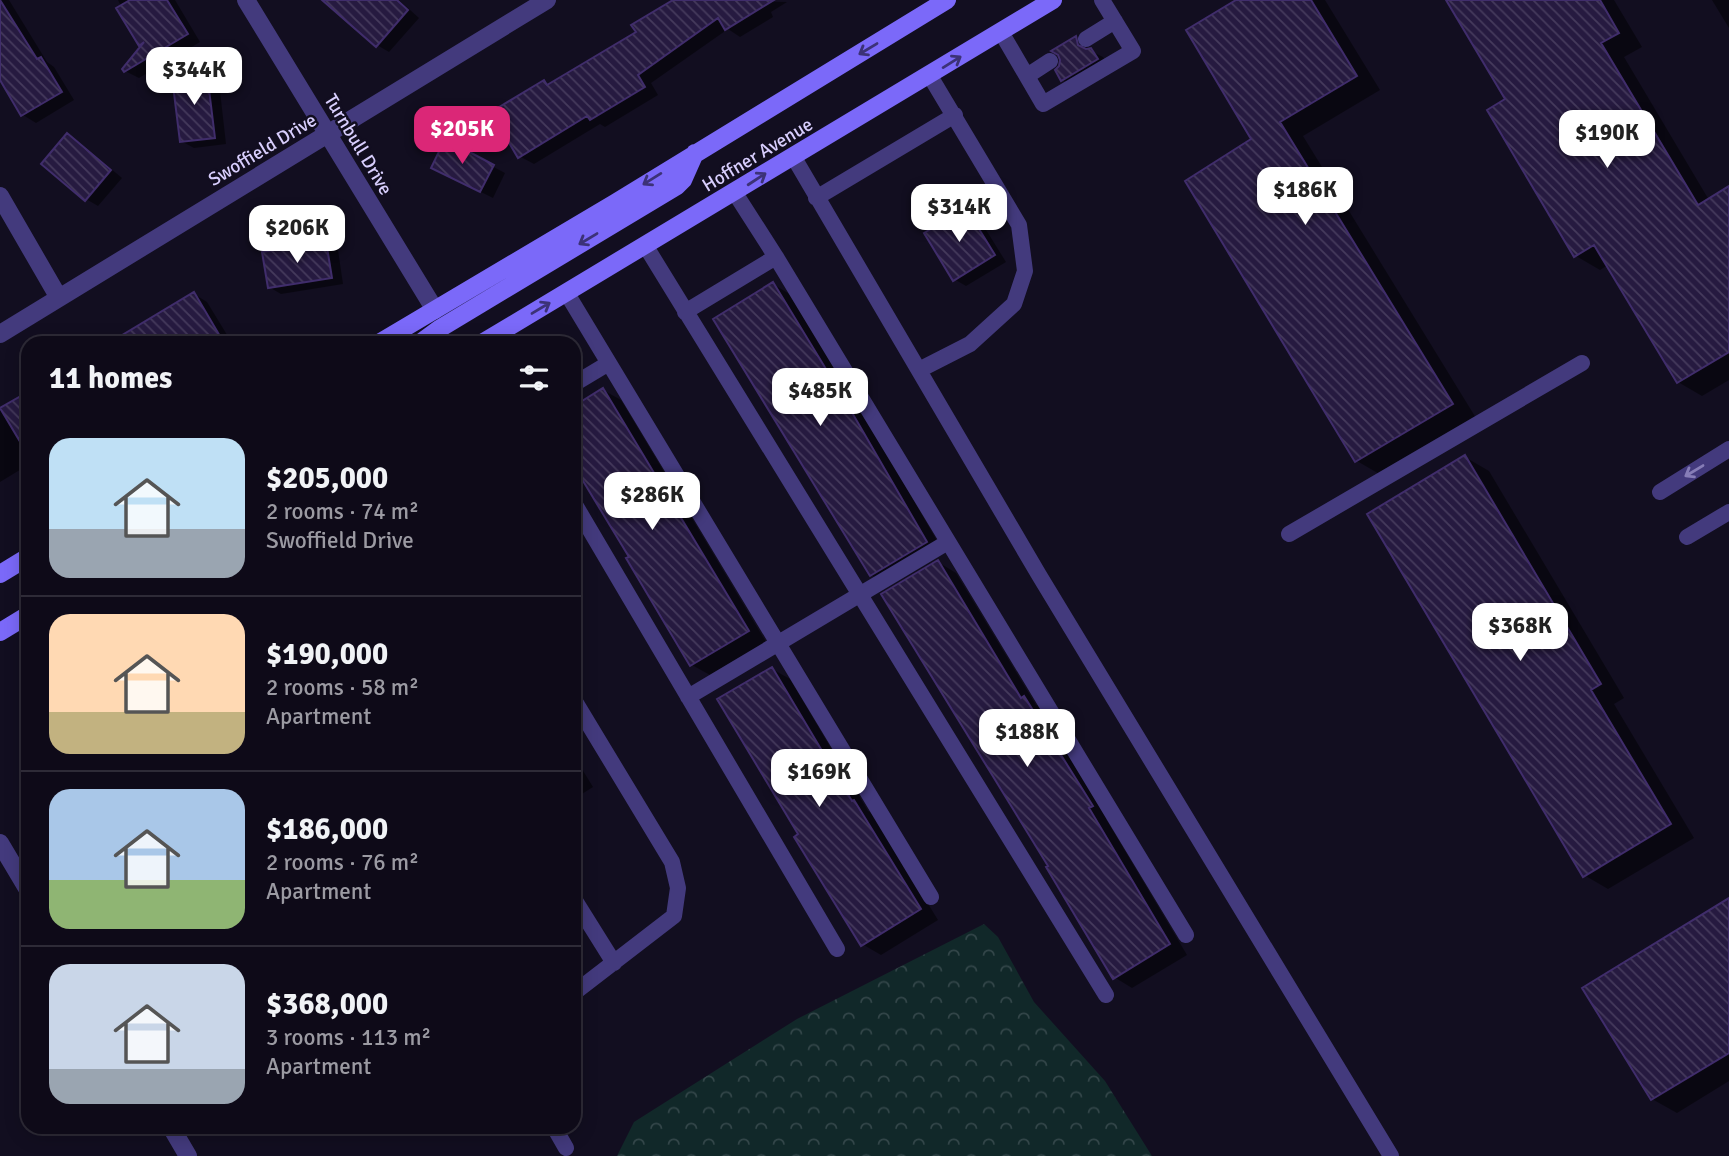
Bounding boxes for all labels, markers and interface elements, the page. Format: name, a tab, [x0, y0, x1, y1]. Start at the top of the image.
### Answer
one-way arrow	[858, 42, 878, 56]
pin: $344K	[145, 48, 243, 107]
one-way arrow	[942, 54, 962, 68]
text: $344K	[162, 55, 226, 84]
street label: Turnbull Drive	[319, 90, 398, 199]
pin: $205K	[413, 106, 511, 166]
street label: Swoffield Drive	[204, 108, 321, 192]
pin: $190K	[1558, 110, 1656, 170]
street label: Hoffner Avenue	[698, 112, 817, 197]
text: $205K	[430, 114, 494, 143]
text: $190K	[1575, 118, 1639, 147]
pin: $186K	[1256, 168, 1354, 227]
one-way arrow	[747, 171, 767, 185]
one-way arrow	[643, 173, 663, 187]
text: $186K	[1273, 175, 1337, 204]
pin: $314K	[910, 184, 1008, 244]
text: $314K	[927, 192, 991, 221]
pin: $206K	[248, 205, 346, 265]
text: $206K	[265, 213, 329, 242]
one-way arrow	[579, 233, 599, 247]
one-way arrow	[530, 300, 550, 314]
icon: filters	[515, 359, 553, 397]
text: 11 homes	[49, 360, 172, 397]
pin: $485K	[771, 368, 869, 428]
text: $485K	[788, 376, 852, 405]
text: $205,000	[266, 460, 388, 497]
one-way arrow	[1685, 464, 1705, 478]
icon: home	[105, 466, 189, 550]
pin: $286K	[603, 472, 701, 532]
text: $286K	[620, 480, 684, 509]
text: 2 rooms · 74 m²	[266, 497, 419, 526]
text: Swoffield Drive	[266, 526, 414, 555]
pin: $368K	[1471, 604, 1569, 663]
text: $368K	[1488, 611, 1552, 640]
text: $190,000	[266, 636, 388, 673]
icon: home	[105, 642, 189, 726]
text: 2 rooms · 58 m²	[266, 673, 419, 702]
text: Apartment	[266, 702, 371, 731]
pin: $188K	[978, 710, 1076, 769]
text: $188K	[995, 717, 1059, 746]
pin: $169K	[770, 750, 868, 809]
text: $169K	[787, 757, 851, 786]
text: $186,000	[266, 811, 388, 848]
icon: home	[105, 817, 189, 901]
text: 2 rooms · 76 m²	[266, 848, 419, 877]
text: Apartment	[266, 877, 371, 906]
text: $368,000	[266, 986, 388, 1023]
icon: home	[105, 992, 189, 1076]
text: 3 rooms · 113 m²	[266, 1023, 431, 1052]
text: Apartment	[266, 1052, 371, 1081]

